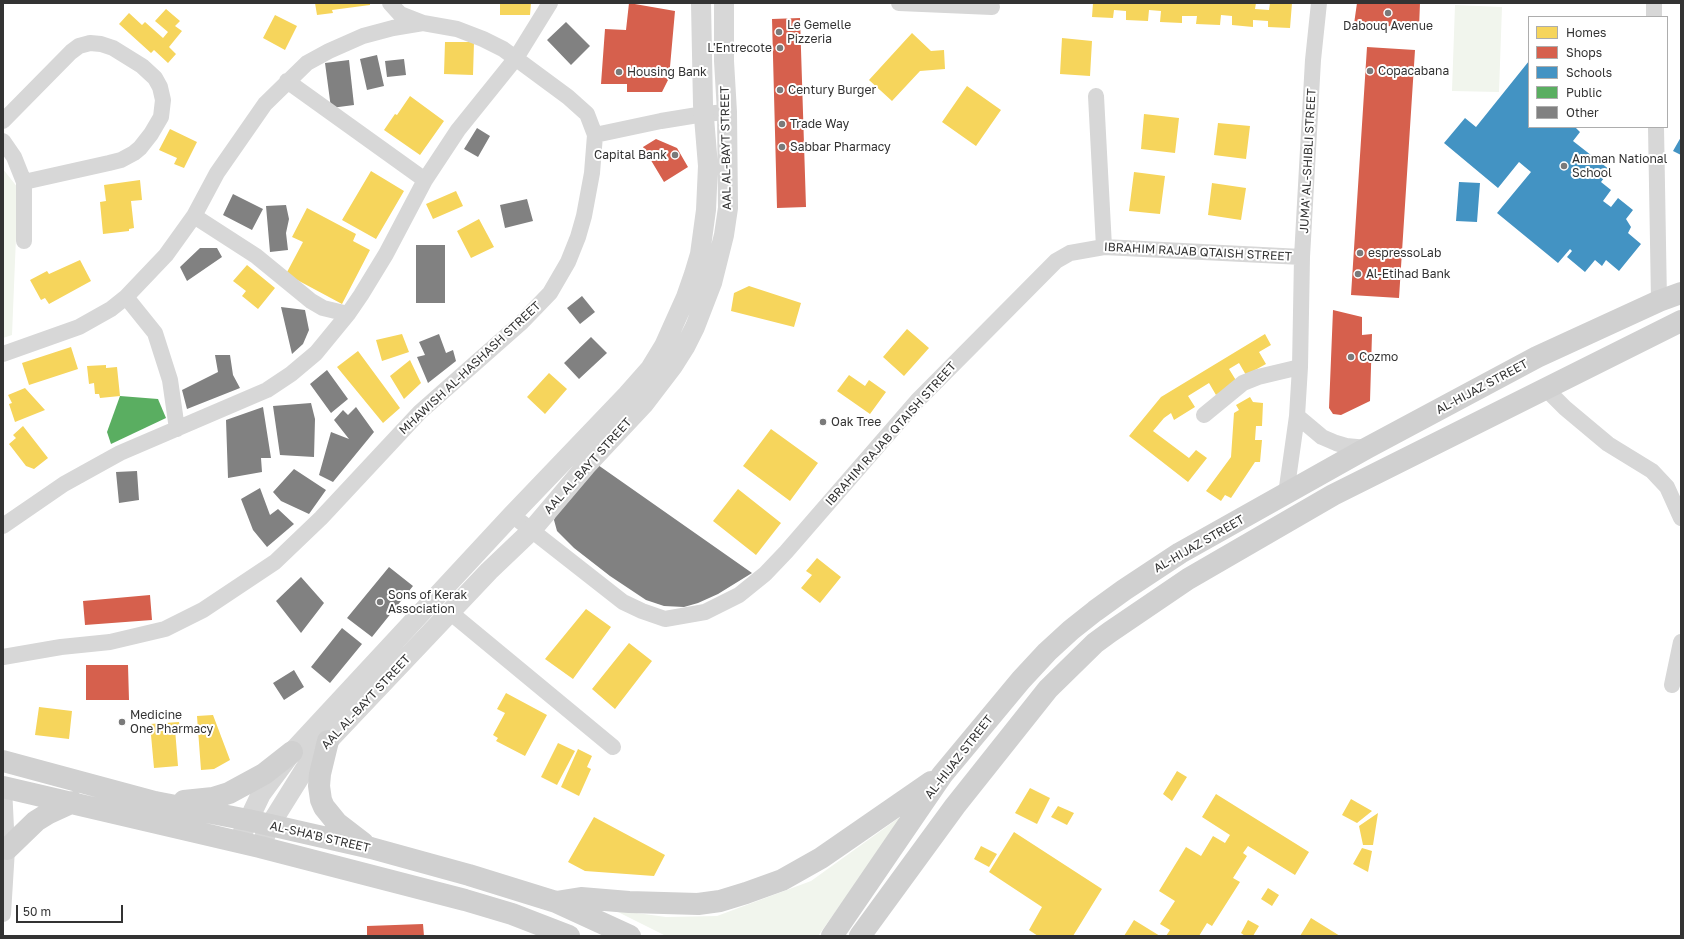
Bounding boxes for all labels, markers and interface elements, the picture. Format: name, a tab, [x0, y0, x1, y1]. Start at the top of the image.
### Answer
marker: Dabouq Avenue	[1383, 8, 1393, 18]
legend	[1528, 16, 1668, 128]
place label: Le Gemelle Pizzeria	[787, 18, 851, 46]
place label: Dabouq Avenue	[1343, 19, 1433, 33]
text: Homes	[1566, 25, 1606, 40]
marker: Le Gemelle Pizzeria	[774, 27, 784, 37]
place label: L'Entrecote	[707, 41, 772, 55]
marker: L'Entrecote	[775, 43, 785, 53]
text: Shops	[1566, 45, 1602, 60]
place label: Copacabana	[1378, 64, 1449, 78]
place label: Housing Bank	[627, 65, 707, 79]
text: Schools	[1566, 65, 1612, 80]
marker: Copacabana	[1365, 66, 1375, 76]
marker: Housing Bank	[614, 67, 624, 77]
place label: Century Burger	[788, 83, 876, 97]
marker: Century Burger	[775, 85, 785, 95]
text: Public	[1566, 85, 1602, 100]
street label: AAL AL-BAYT STREET	[718, 86, 734, 210]
street label: JUMA' AL-SHIBLI STREET	[1297, 88, 1319, 234]
text: Other	[1566, 105, 1599, 120]
place label: Trade Way	[790, 117, 849, 131]
marker: Trade Way	[777, 119, 787, 129]
place label: Sabbar Pharmacy	[790, 140, 891, 154]
marker: Sabbar Pharmacy	[777, 142, 787, 152]
place label: Capital Bank	[594, 148, 667, 162]
marker: Capital Bank	[670, 150, 680, 160]
place label: Amman National School	[1572, 152, 1667, 180]
marker: Amman National School	[1559, 161, 1569, 171]
street label: IBRAHIM RAJAB QTAISH STREET	[1104, 240, 1292, 264]
place label: espressoLab	[1368, 246, 1441, 260]
marker: espressoLab	[1355, 248, 1365, 258]
place label: Al-Etihad Bank	[1366, 267, 1451, 281]
marker: Al-Etihad Bank	[1353, 269, 1363, 279]
street label: MHAWISH AL-HASHASH STREET	[396, 299, 544, 437]
place label: Cozmo	[1359, 350, 1398, 364]
marker: Cozmo	[1346, 352, 1356, 362]
street label: AL-HIJAZ STREET	[1433, 357, 1531, 417]
street label: IBRAHIM RAJAB QTAISH STREET	[823, 359, 959, 509]
street label: AAL AL-BAYT STREET	[541, 415, 635, 517]
place label: Oak Tree	[831, 415, 881, 429]
marker: Oak Tree	[818, 417, 828, 427]
street label: AL-HIJAZ STREET	[1151, 512, 1247, 576]
place label: Sons of Kerak Association	[388, 588, 467, 616]
marker: Sons of Kerak Association	[375, 597, 385, 607]
street label: AAL AL-BAYT STREET	[318, 652, 414, 752]
place label: Medicine One Pharmacy	[130, 708, 213, 736]
street label: AL-HIJAZ STREET	[922, 712, 996, 802]
marker: Medicine One Pharmacy	[117, 717, 127, 727]
street label: AL-SHA'B STREET	[269, 818, 371, 856]
scale bar	[18, 897, 125, 923]
text: 50 m	[23, 904, 51, 919]

